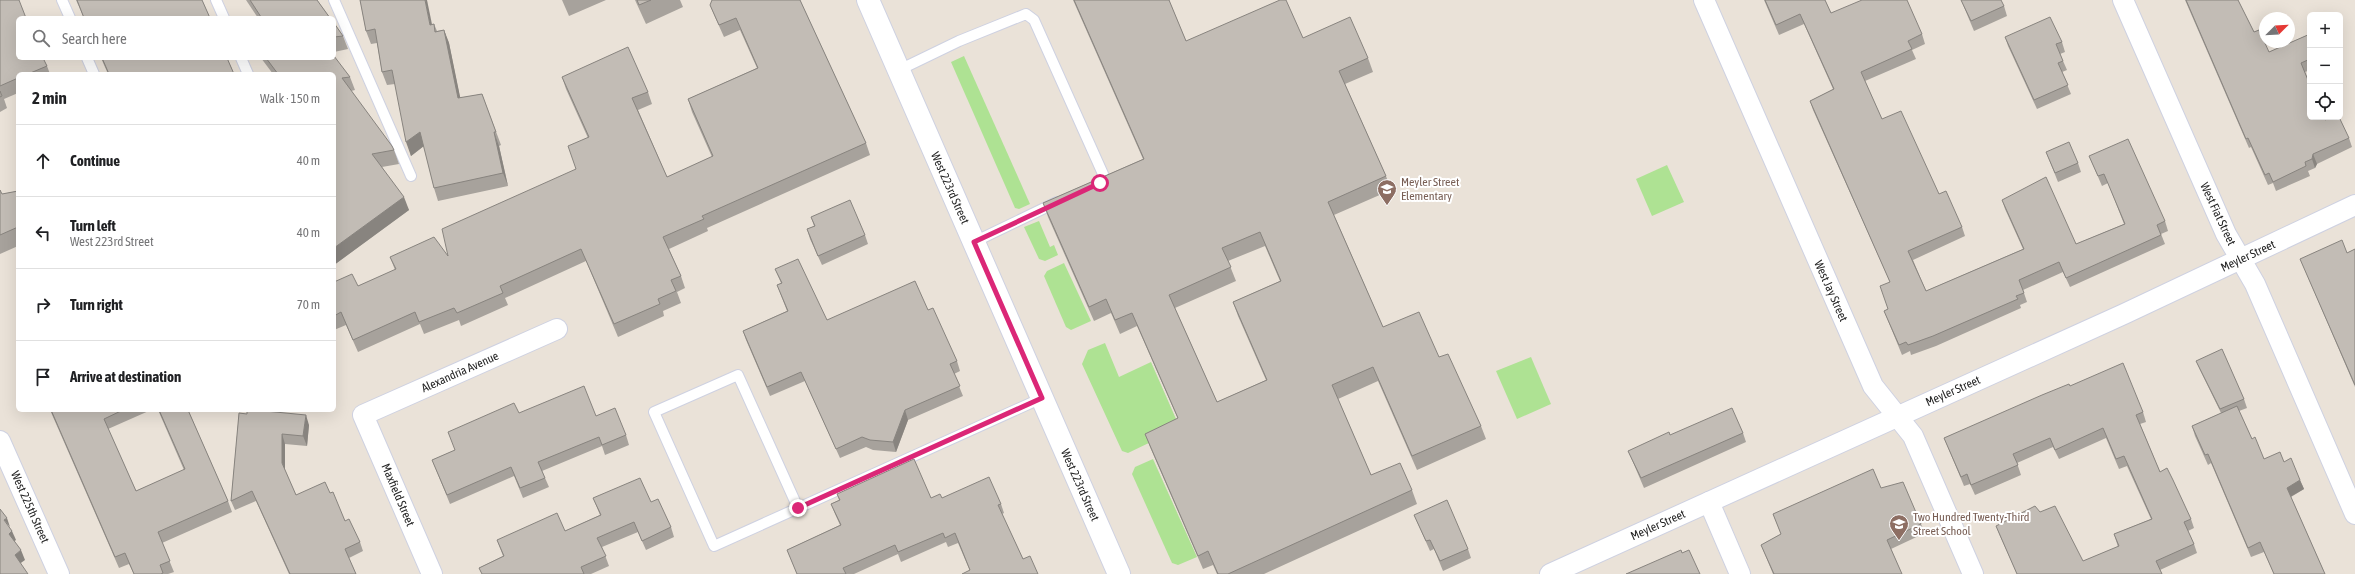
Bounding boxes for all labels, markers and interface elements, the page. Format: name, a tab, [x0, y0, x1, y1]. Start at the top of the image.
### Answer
north arrow	[2259, 12, 2295, 48]
map controls	[2307, 12, 2343, 120]
button: +	[2307, 12, 2343, 48]
search box	[16, 16, 336, 60]
icon: search	[30, 27, 52, 49]
text: Search here	[62, 30, 127, 47]
button: −	[2307, 48, 2343, 84]
button: locate	[2307, 84, 2343, 120]
text: 2 min	[32, 88, 67, 108]
text: Walk · 150 m	[260, 91, 320, 106]
icon: ahead	[32, 150, 54, 172]
street label: West 223rd Street	[928, 150, 972, 227]
text: Continue	[70, 152, 120, 169]
text: 40 m	[297, 153, 320, 168]
route start	[1091, 174, 1109, 192]
place label: Meyler Street Elementary	[1401, 175, 1460, 203]
school or university icon: Meyler Street Elementary	[1376, 178, 1398, 206]
street label: West Fiat Street	[2197, 180, 2239, 248]
text: Turn left	[70, 217, 116, 234]
icon: left	[32, 222, 54, 244]
text: 40 m	[297, 225, 320, 240]
text: West 223rd Street	[70, 234, 154, 249]
street label: Meyler Street	[2219, 237, 2278, 275]
street label: West Jay Street	[1811, 258, 1851, 324]
icon: right	[32, 294, 54, 316]
text: Turn right	[70, 296, 123, 313]
text: 70 m	[297, 297, 320, 312]
street label: Alexandria Avenue	[419, 349, 501, 395]
icon: arrive	[32, 366, 54, 388]
text: Arrive at destination	[70, 368, 181, 385]
street label: Meyler Street	[1924, 373, 1983, 409]
street label: West 223rd Street	[1058, 447, 1102, 524]
street label: Maxfield Street	[379, 462, 418, 529]
street label: West 225th Street	[8, 469, 52, 546]
route end	[789, 499, 807, 517]
street label: Meyler Street	[1629, 507, 1688, 543]
place label: Two Hundred Twenty-Third Street School	[1913, 510, 2029, 538]
school or university icon: Two Hundred Twenty-Third Street School	[1888, 513, 1910, 541]

